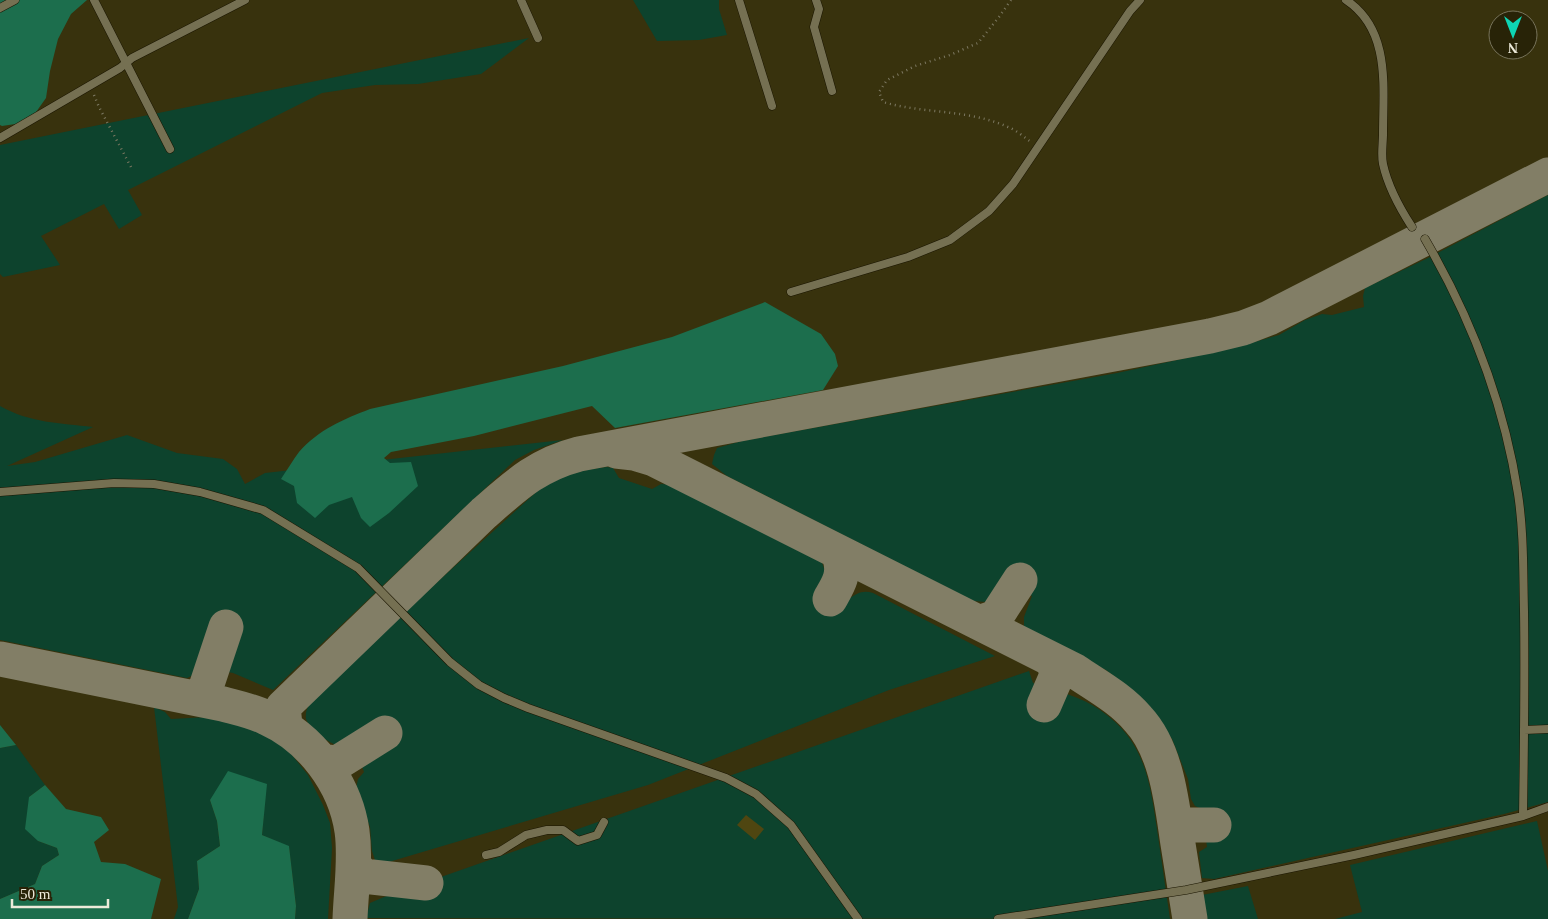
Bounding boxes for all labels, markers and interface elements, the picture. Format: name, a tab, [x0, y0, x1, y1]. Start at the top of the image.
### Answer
north arrow	[1488, 10, 1538, 60]
text: N	[1508, 40, 1518, 55]
scale bar	[12, 876, 109, 908]
text: 50 m	[20, 886, 51, 902]

